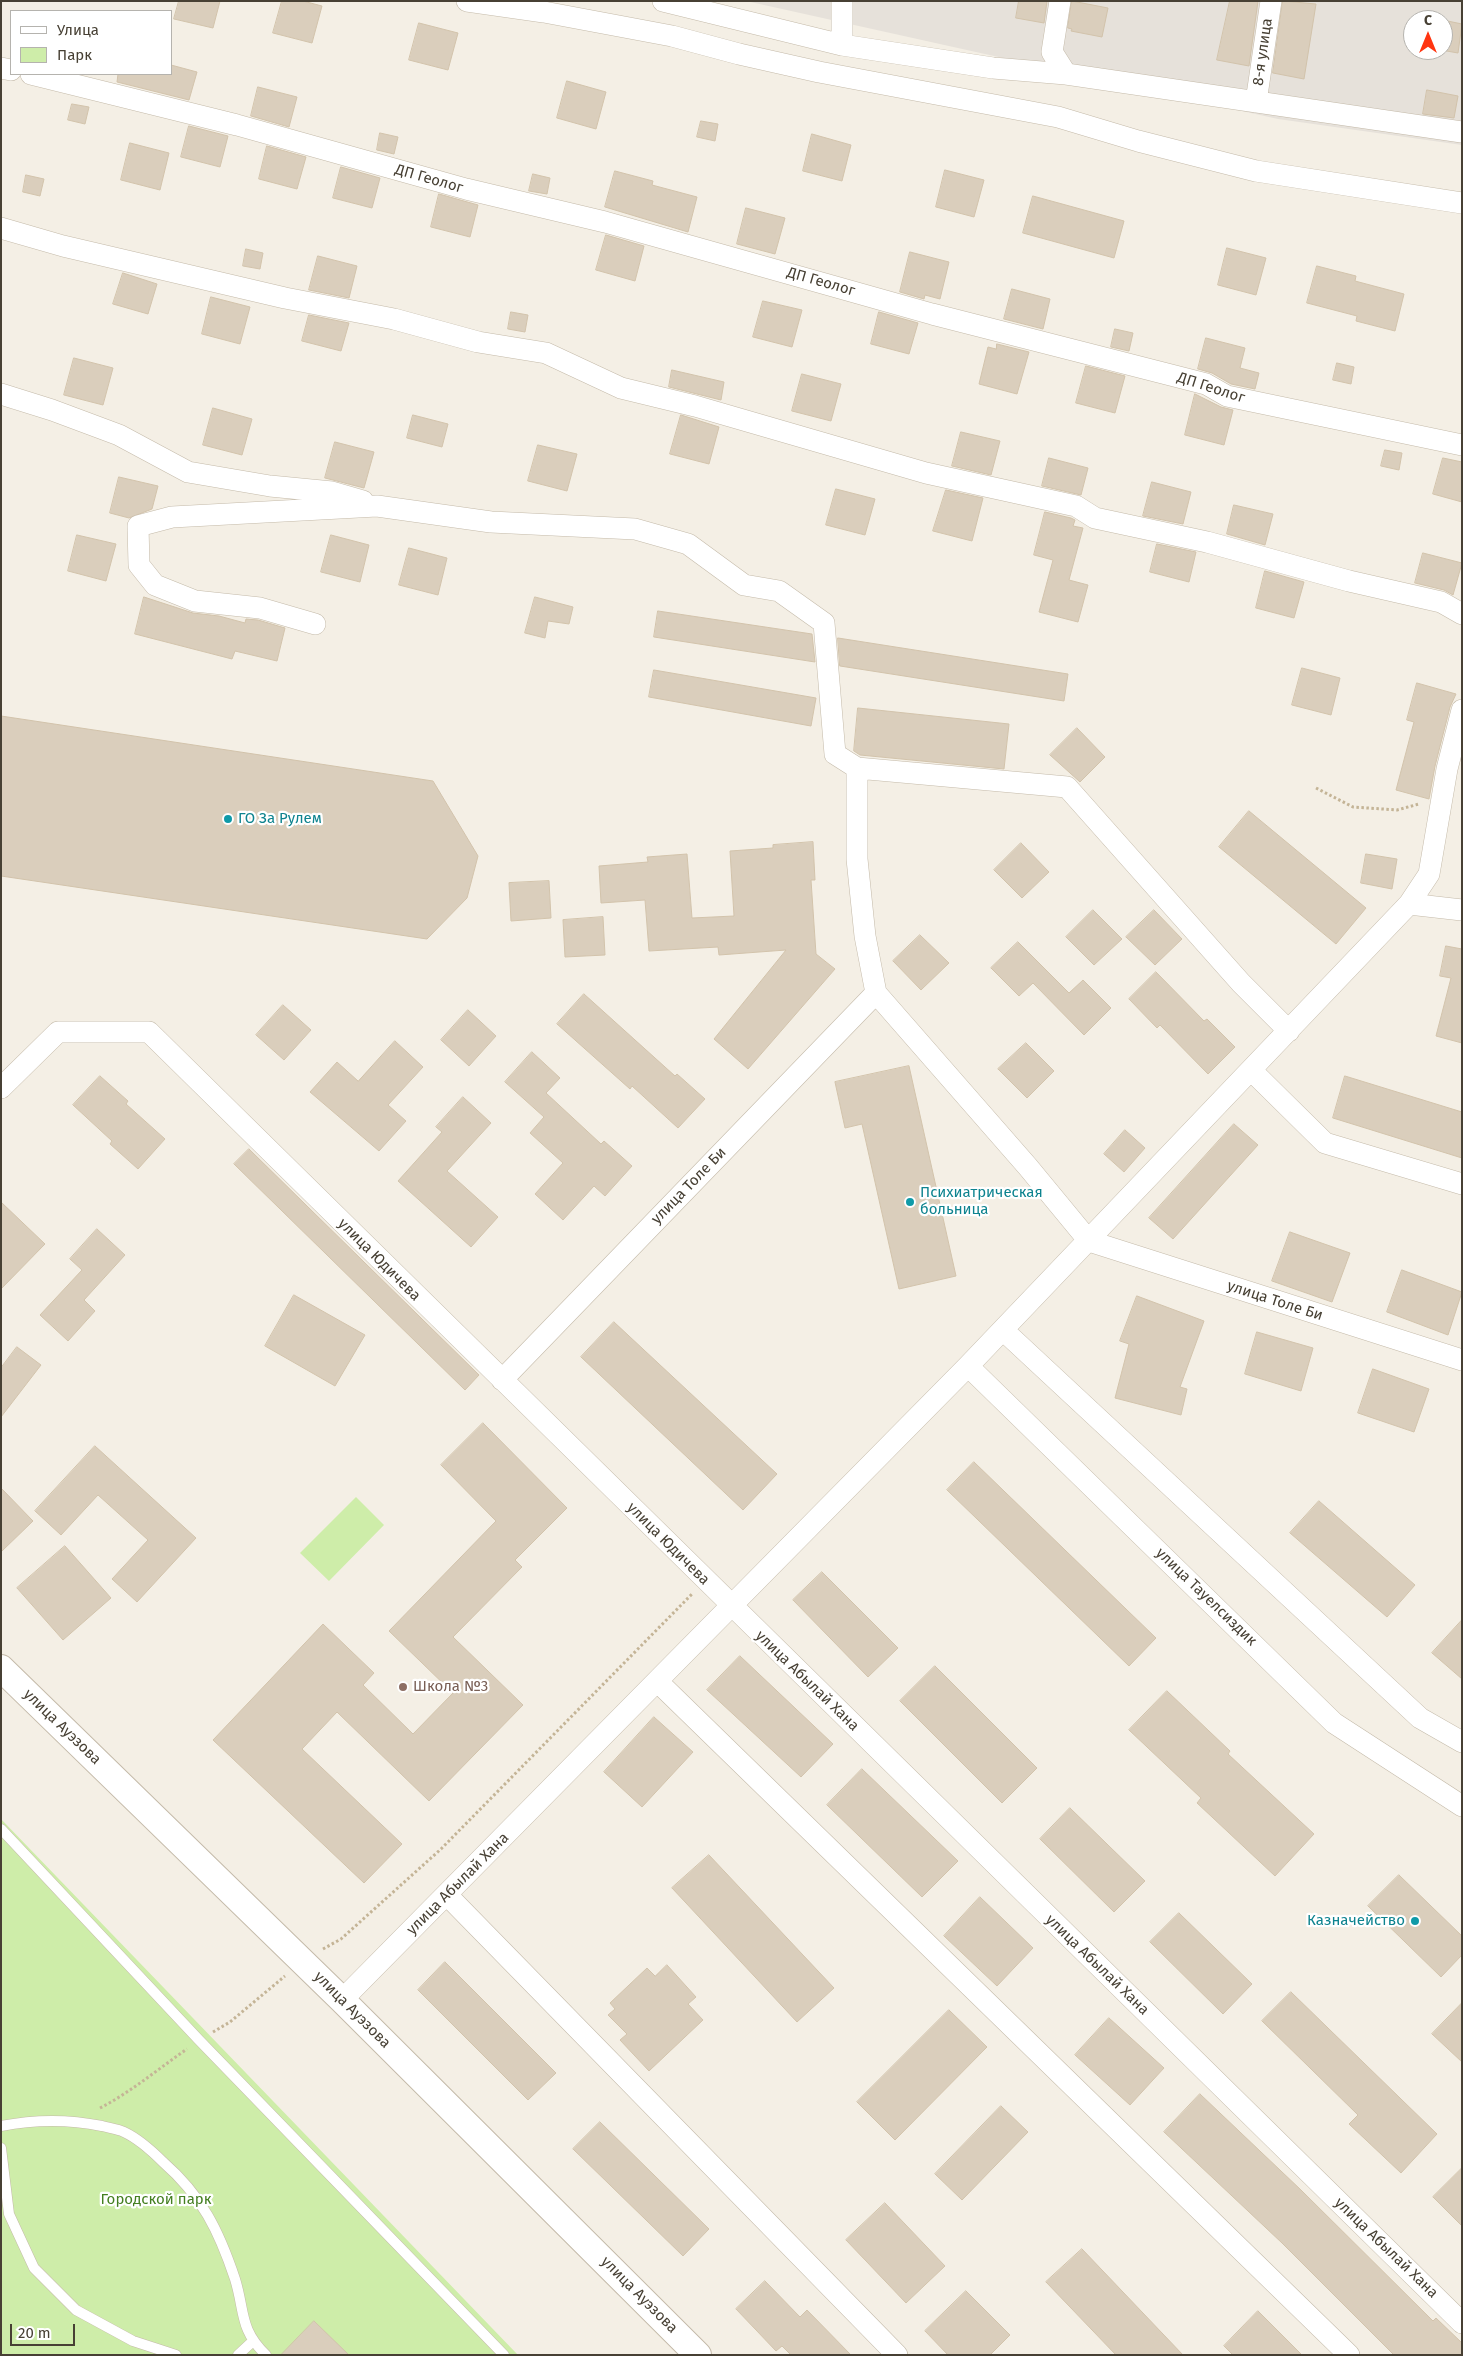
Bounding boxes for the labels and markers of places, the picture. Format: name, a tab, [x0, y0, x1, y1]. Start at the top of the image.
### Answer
place label: ГО За Рулем	[238, 810, 322, 828]
marker: ГО За Рулем	[222, 813, 234, 825]
place label: Психиатрическая больница	[920, 1184, 1043, 1219]
marker: Психиатрическая больница	[904, 1196, 916, 1208]
place label: Школа №3	[413, 1678, 488, 1696]
marker: Школа №3	[397, 1681, 409, 1693]
place label: Казначейство	[1307, 1912, 1405, 1930]
marker: Казначейство	[1409, 1915, 1421, 1927]

